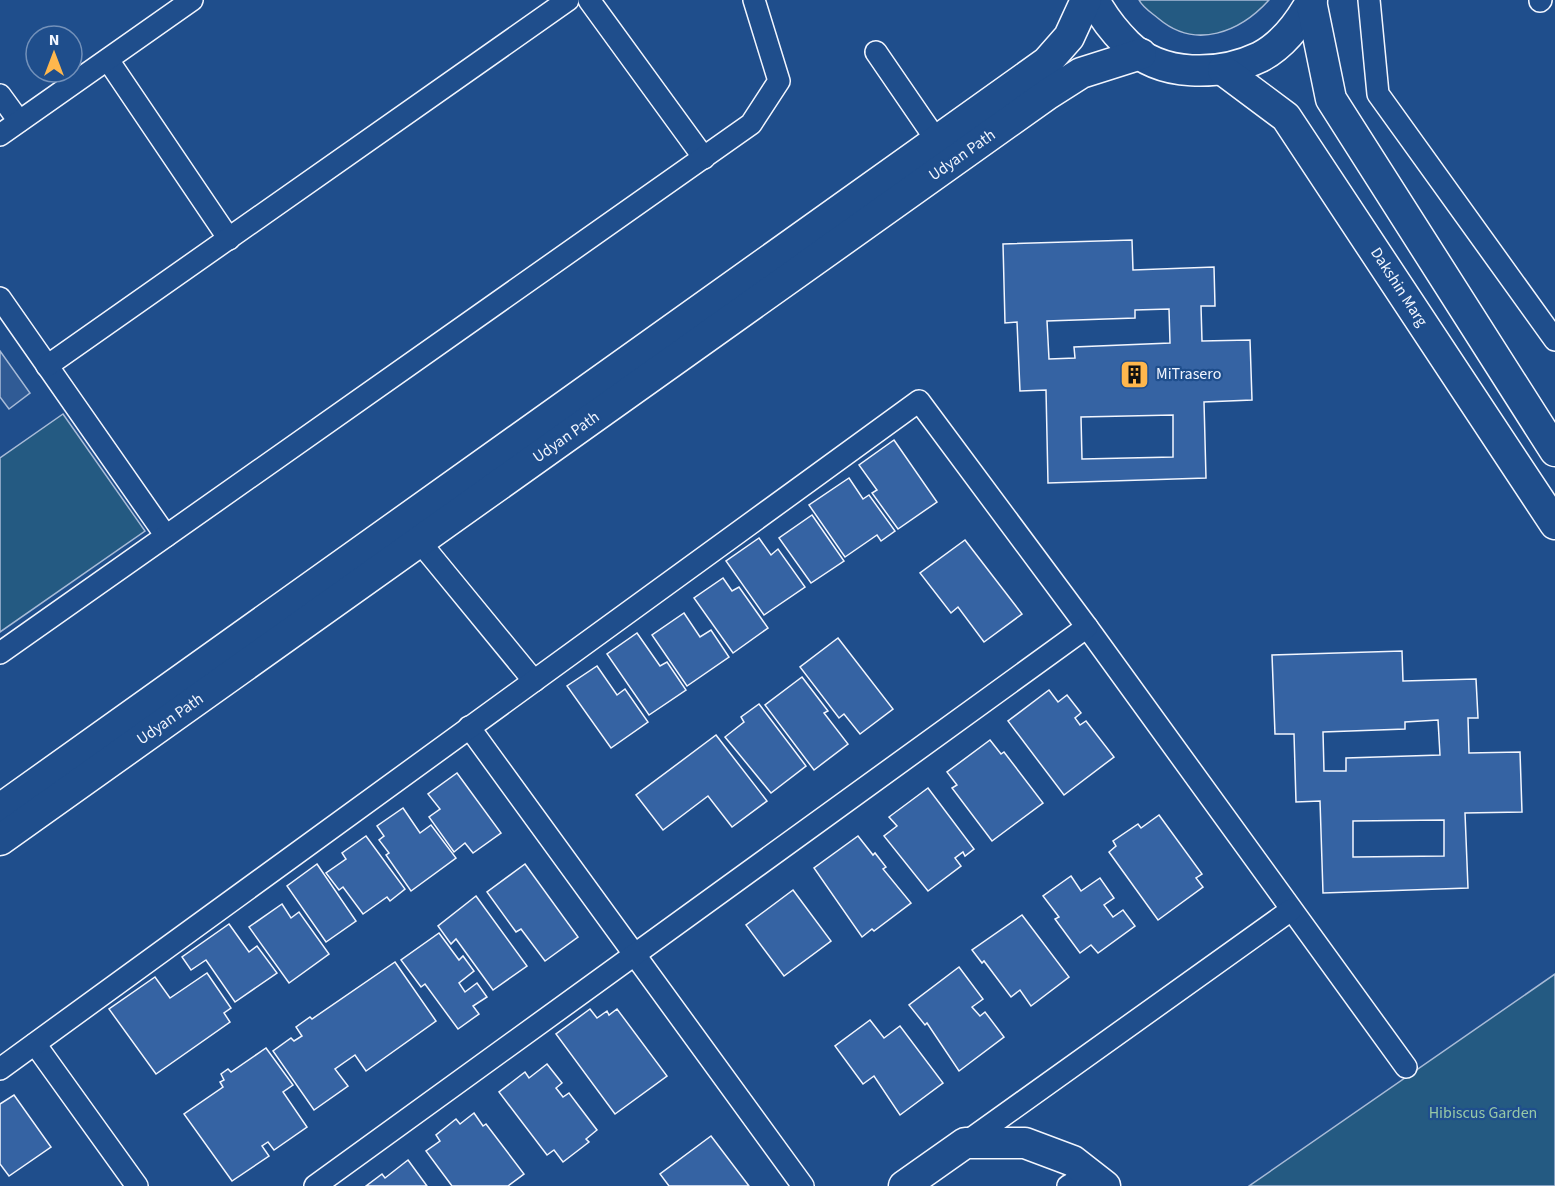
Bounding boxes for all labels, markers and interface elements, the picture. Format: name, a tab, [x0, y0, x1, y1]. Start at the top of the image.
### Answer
north arrow	[24, 24, 84, 84]
text: N	[49, 29, 59, 51]
street label: Udyan Path	[924, 124, 1000, 186]
street label: Dakshin Marg	[1365, 243, 1433, 331]
building icon: MiTrasero	[1119, 358, 1151, 390]
place label: MiTrasero	[1156, 363, 1221, 385]
street label: Udyan Path	[528, 406, 604, 468]
street label: Udyan Path	[132, 688, 208, 750]
park label: Hibiscus Garden	[1429, 1102, 1537, 1124]

